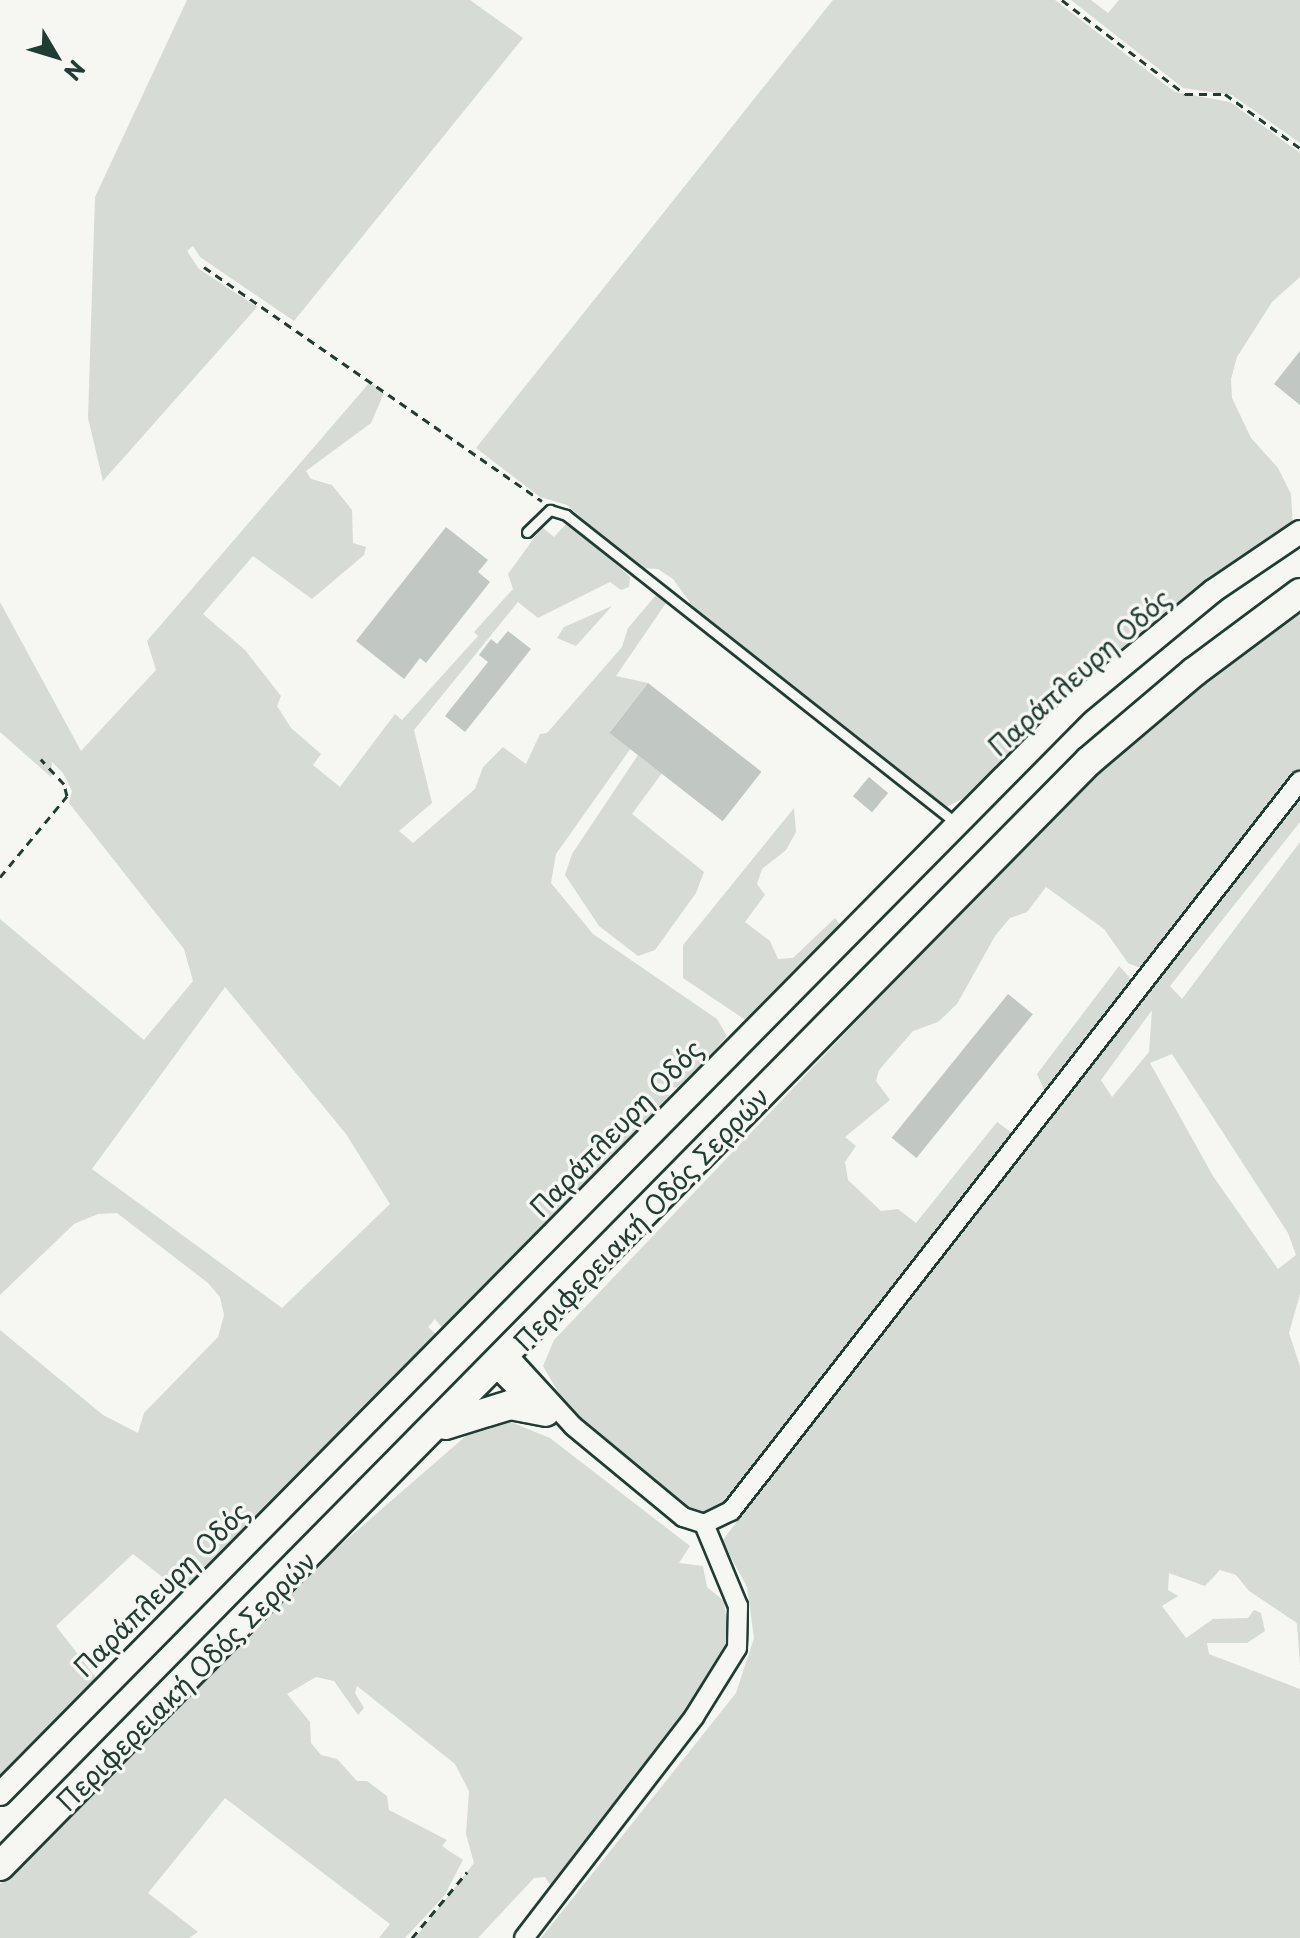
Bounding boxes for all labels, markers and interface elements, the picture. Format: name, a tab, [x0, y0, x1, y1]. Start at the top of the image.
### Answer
north arrow	[16, 16, 96, 96]
text: N	[57, 54, 94, 88]
street label: Παράπλευρη Οδός	[981, 582, 1177, 762]
street label: Παράπλευρη Οδός	[523, 1033, 709, 1223]
street label: Περιφερειακή Οδός Σερρών	[506, 1080, 776, 1358]
street label: Παράπλευρη Οδός	[67, 1495, 255, 1683]
street label: Περιφερειακή Οδός Σερρών	[49, 1544, 323, 1818]

